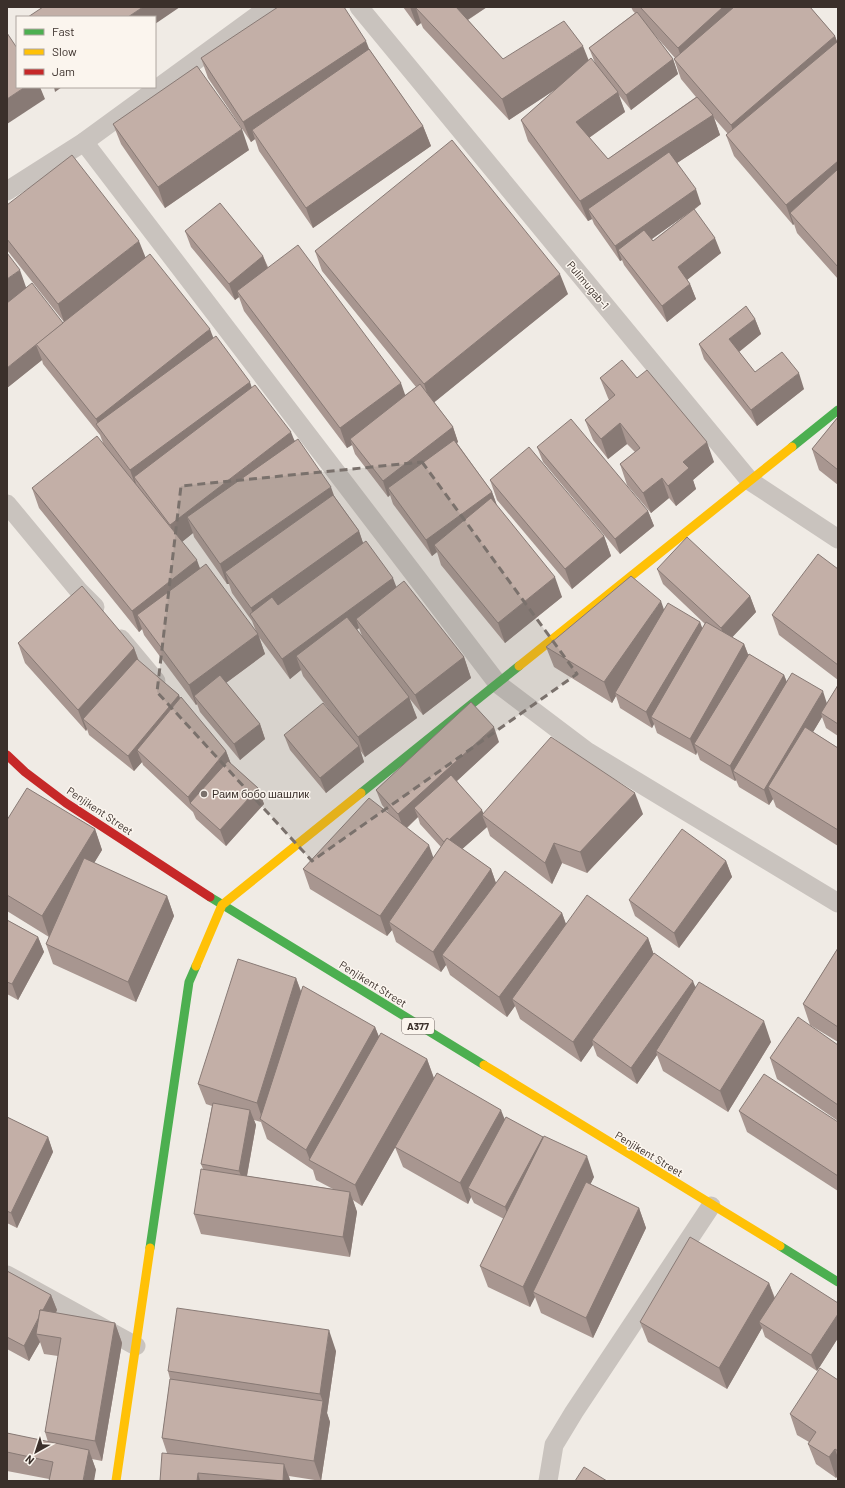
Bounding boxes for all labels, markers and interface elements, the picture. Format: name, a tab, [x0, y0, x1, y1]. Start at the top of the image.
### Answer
legend	[16, 16, 156, 88]
text: Fast	[52, 24, 75, 38]
text: Slow	[52, 44, 77, 58]
text: Jam	[52, 64, 75, 78]
street label: Pulimugab-1	[565, 258, 612, 311]
street label: Penjikent Street	[65, 784, 136, 837]
place label: Раим бобо шашлик	[212, 787, 309, 800]
marker: Раим бобо шашлик	[199, 789, 209, 799]
street label: Penjikent Street	[337, 958, 409, 1009]
road number: A377	[402, 1018, 434, 1034]
street label: Penjikent Street	[613, 1128, 686, 1179]
north arrow	[16, 1432, 56, 1472]
text: N	[22, 1453, 36, 1468]

